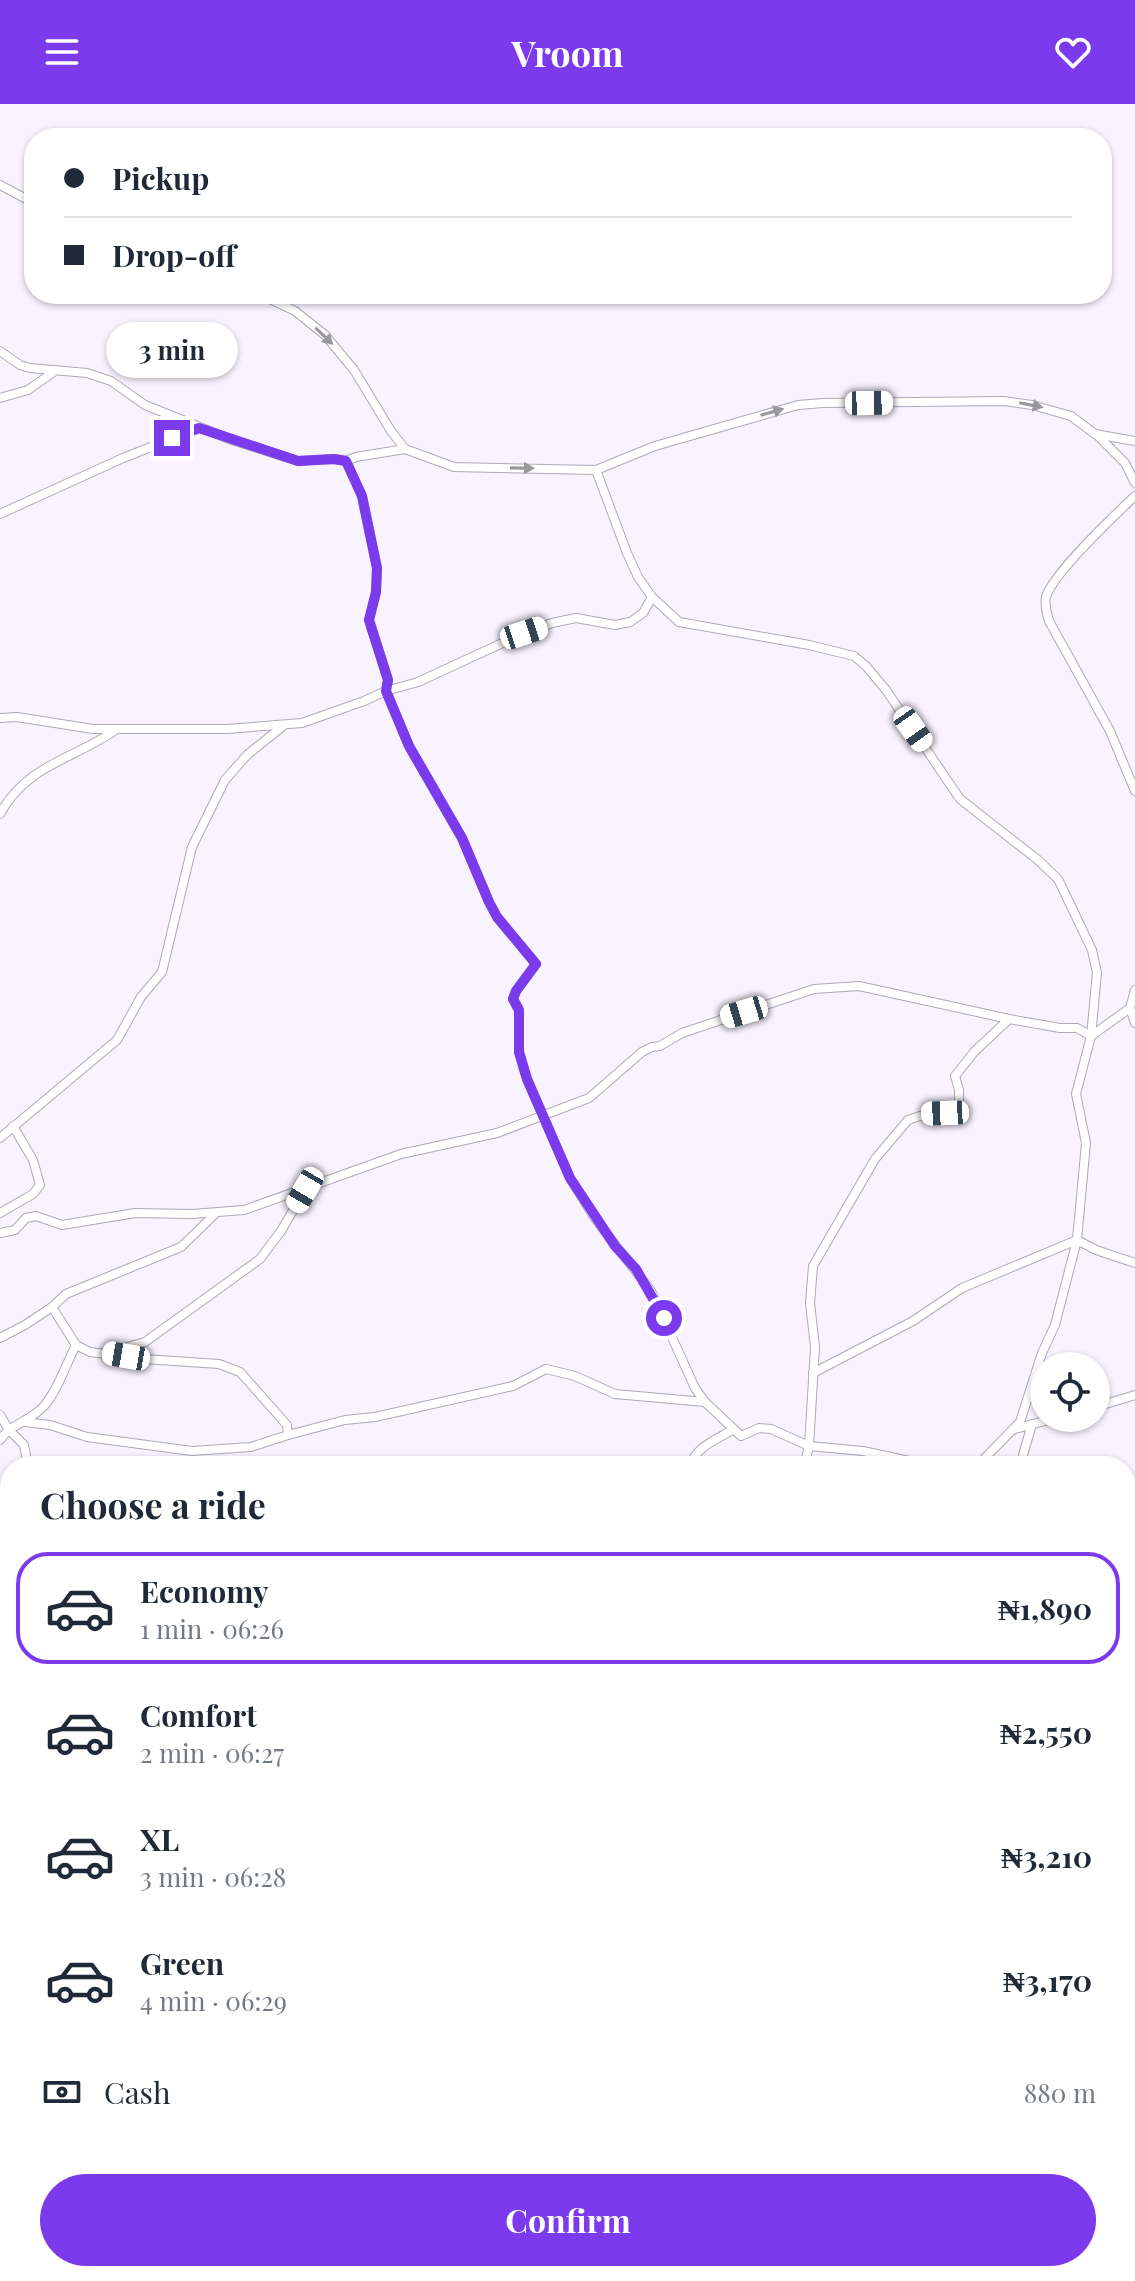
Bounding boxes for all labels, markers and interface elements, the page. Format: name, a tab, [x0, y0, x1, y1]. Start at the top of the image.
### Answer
text: Vroom	[511, 28, 624, 76]
icon: menu	[40, 30, 84, 74]
icon: heart	[1051, 30, 1095, 74]
text: Pickup	[112, 158, 209, 198]
text: Drop-off	[112, 235, 236, 275]
callout: 3 min	[106, 322, 238, 378]
one-way arrow	[314, 326, 333, 344]
text: 3 min	[139, 332, 205, 367]
car	[845, 391, 893, 415]
one-way arrow	[1018, 400, 1043, 412]
one-way arrow	[760, 405, 784, 418]
route end	[154, 420, 190, 456]
one-way arrow	[510, 462, 535, 474]
car	[497, 614, 551, 652]
car	[889, 702, 937, 756]
car	[718, 994, 770, 1030]
car	[921, 1100, 969, 1126]
car	[283, 1163, 327, 1217]
route start	[646, 1300, 682, 1336]
car	[100, 1340, 152, 1372]
map controls	[1030, 1352, 1110, 1432]
button: locate	[1030, 1352, 1110, 1432]
text: Choose a ride	[40, 1480, 266, 1528]
text: Economy	[140, 1571, 269, 1611]
icon: car	[44, 1572, 116, 1644]
text: ₦1,890	[998, 1588, 1092, 1628]
text: 1 min · 06:26	[140, 1611, 284, 1646]
text: Comfort	[140, 1695, 257, 1735]
icon: car	[44, 1696, 116, 1768]
text: ₦2,550	[1000, 1712, 1092, 1752]
text: 2 min · 06:27	[140, 1735, 284, 1770]
text: XL	[140, 1819, 179, 1859]
icon: car	[44, 1820, 116, 1892]
text: ₦3,210	[1001, 1836, 1092, 1876]
text: 3 min · 06:28	[140, 1859, 286, 1894]
text: Green	[140, 1943, 224, 1983]
icon: car	[44, 1944, 116, 2016]
text: ₦3,170	[1003, 1960, 1092, 2000]
text: 4 min · 06:29	[140, 1983, 287, 2018]
icon: cash	[40, 2070, 84, 2114]
text: Cash	[104, 2072, 171, 2112]
text: 880 m	[1024, 2075, 1096, 2110]
button: Confirm	[40, 2174, 1096, 2266]

